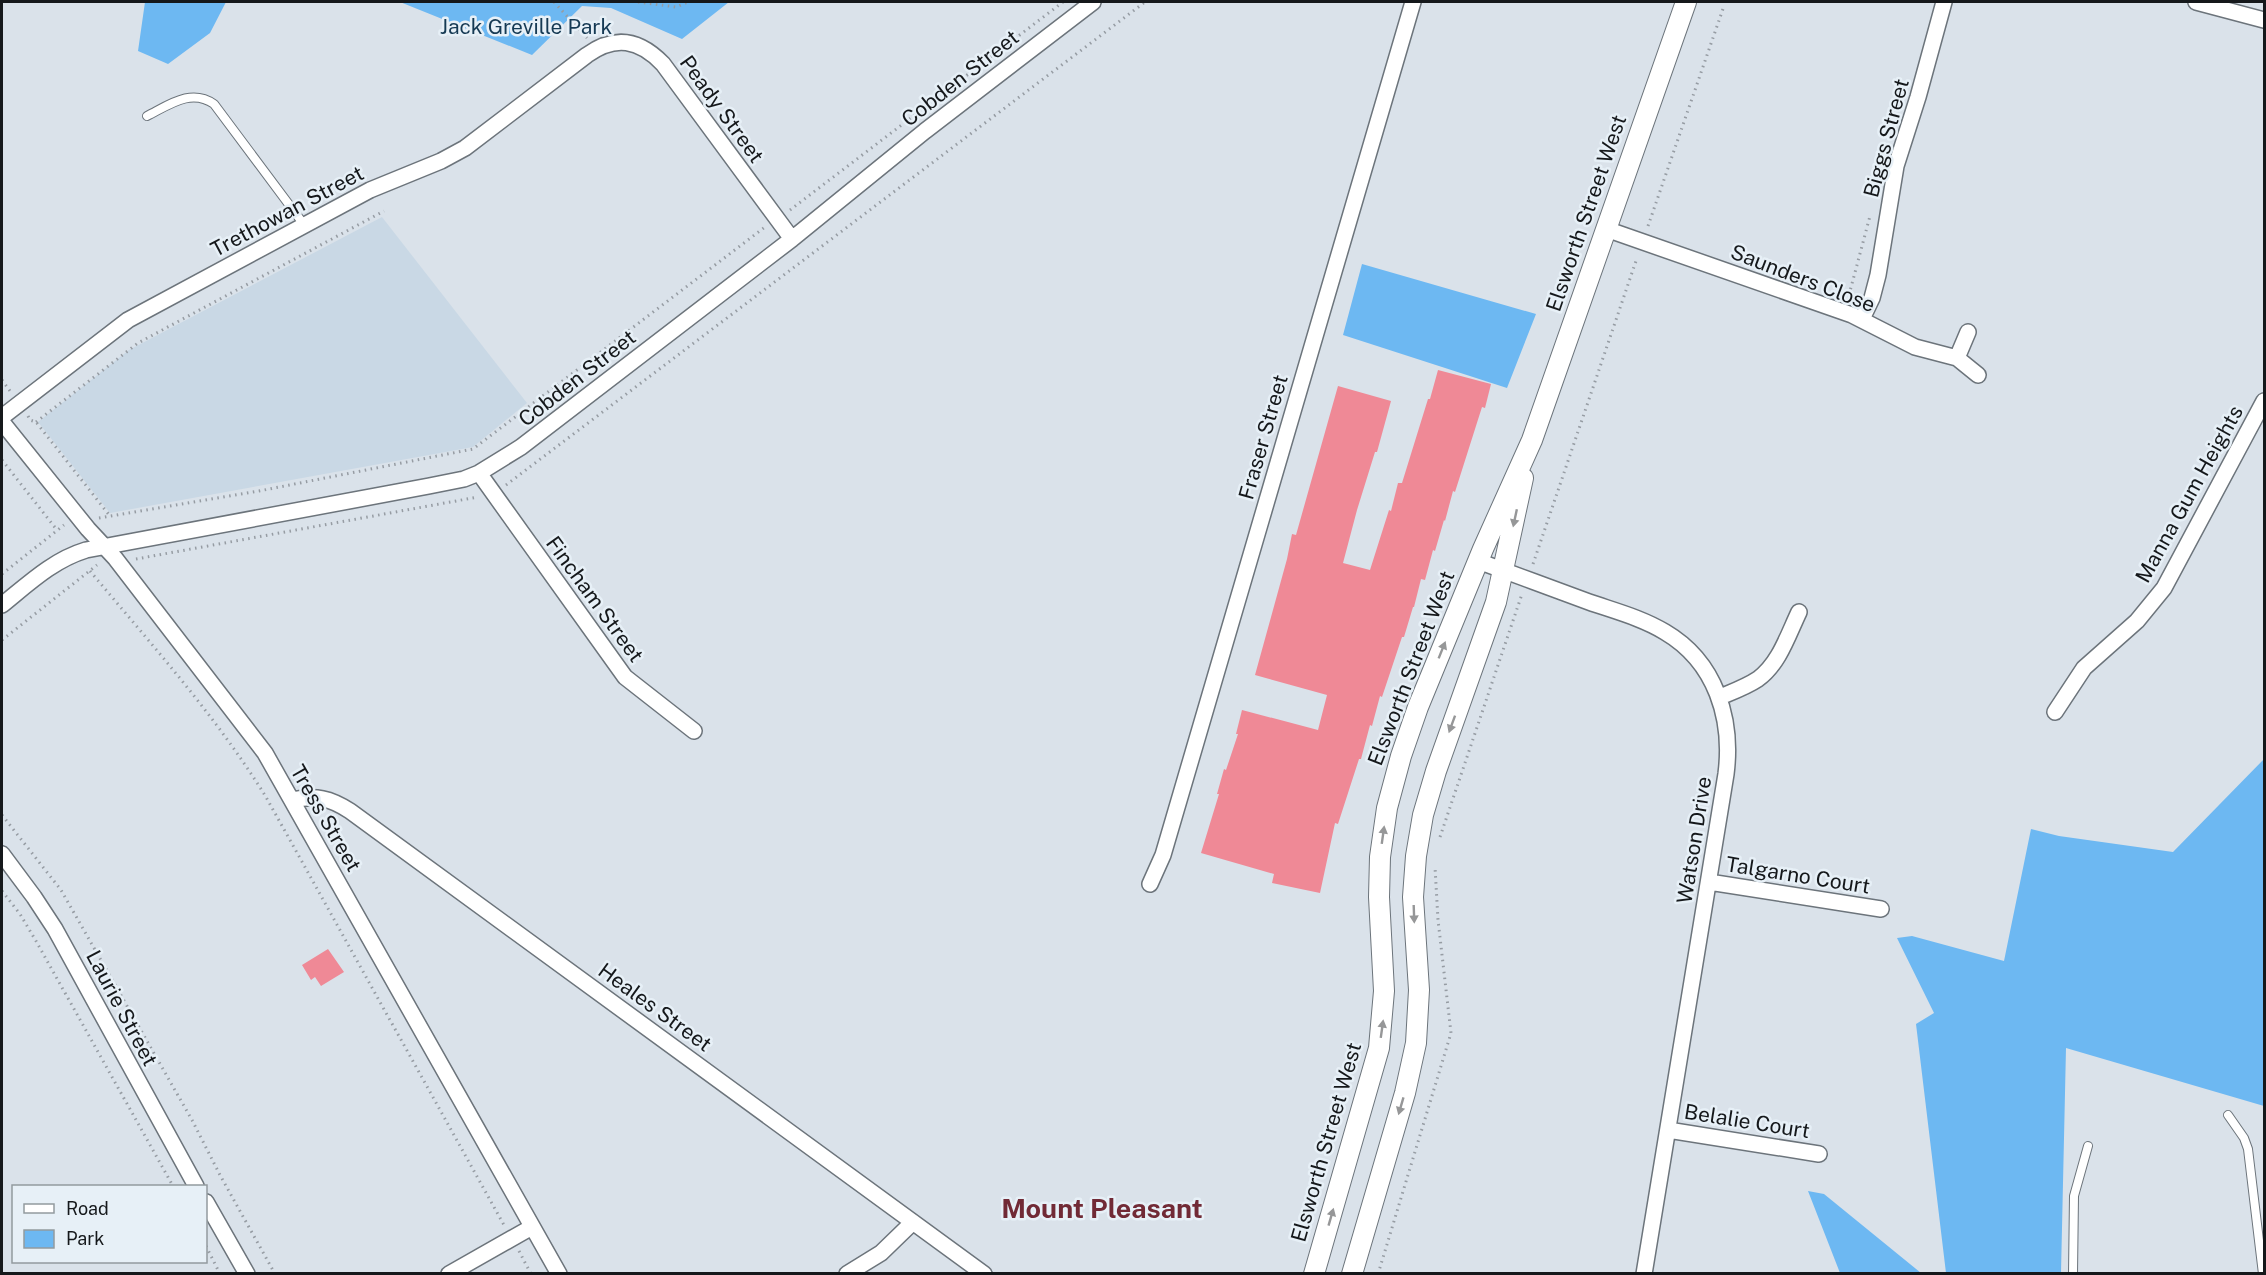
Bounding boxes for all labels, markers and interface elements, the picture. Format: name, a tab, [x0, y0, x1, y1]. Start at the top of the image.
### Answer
park label: Jack Greville Park	[440, 14, 612, 39]
street label: Cobden Street	[896, 24, 1024, 132]
street label: Peady Street	[675, 50, 769, 168]
street label: Biggs Street	[1858, 76, 1914, 200]
street label: Elsworth Street West	[1541, 111, 1631, 315]
street label: Trethowan Street	[206, 160, 368, 262]
street label: Saunders Close	[1727, 239, 1879, 317]
street label: Cobden Street	[513, 324, 641, 432]
street label: Fraser Street	[1233, 372, 1293, 502]
street label: Manna Gum Heights	[2130, 401, 2248, 587]
one-way arrow	[1510, 509, 1519, 528]
street label: Fincham Street	[541, 531, 649, 667]
street label: Elsworth Street West	[1362, 567, 1460, 769]
one-way arrow	[1437, 640, 1447, 658]
one-way arrow	[1447, 715, 1457, 733]
street label: Tress Street	[285, 760, 367, 876]
street label: Watson Drive	[1672, 775, 1716, 905]
one-way arrow	[1379, 825, 1388, 844]
street label: Talgarno Court	[1724, 851, 1872, 899]
one-way arrow	[1409, 904, 1418, 923]
street label: Laurie Street	[81, 946, 163, 1070]
street label: Heales Street	[593, 958, 717, 1056]
one-way arrow	[1377, 1020, 1386, 1039]
street label: Elsworth Street West	[1286, 1039, 1366, 1245]
one-way arrow	[1396, 1098, 1405, 1116]
street label: Belalie Court	[1682, 1099, 1812, 1143]
legend	[12, 1185, 207, 1263]
district label: Mount Pleasant	[1001, 1192, 1203, 1224]
text: Road	[66, 1198, 109, 1219]
one-way arrow	[1327, 1208, 1336, 1226]
text: Park	[66, 1228, 104, 1249]

